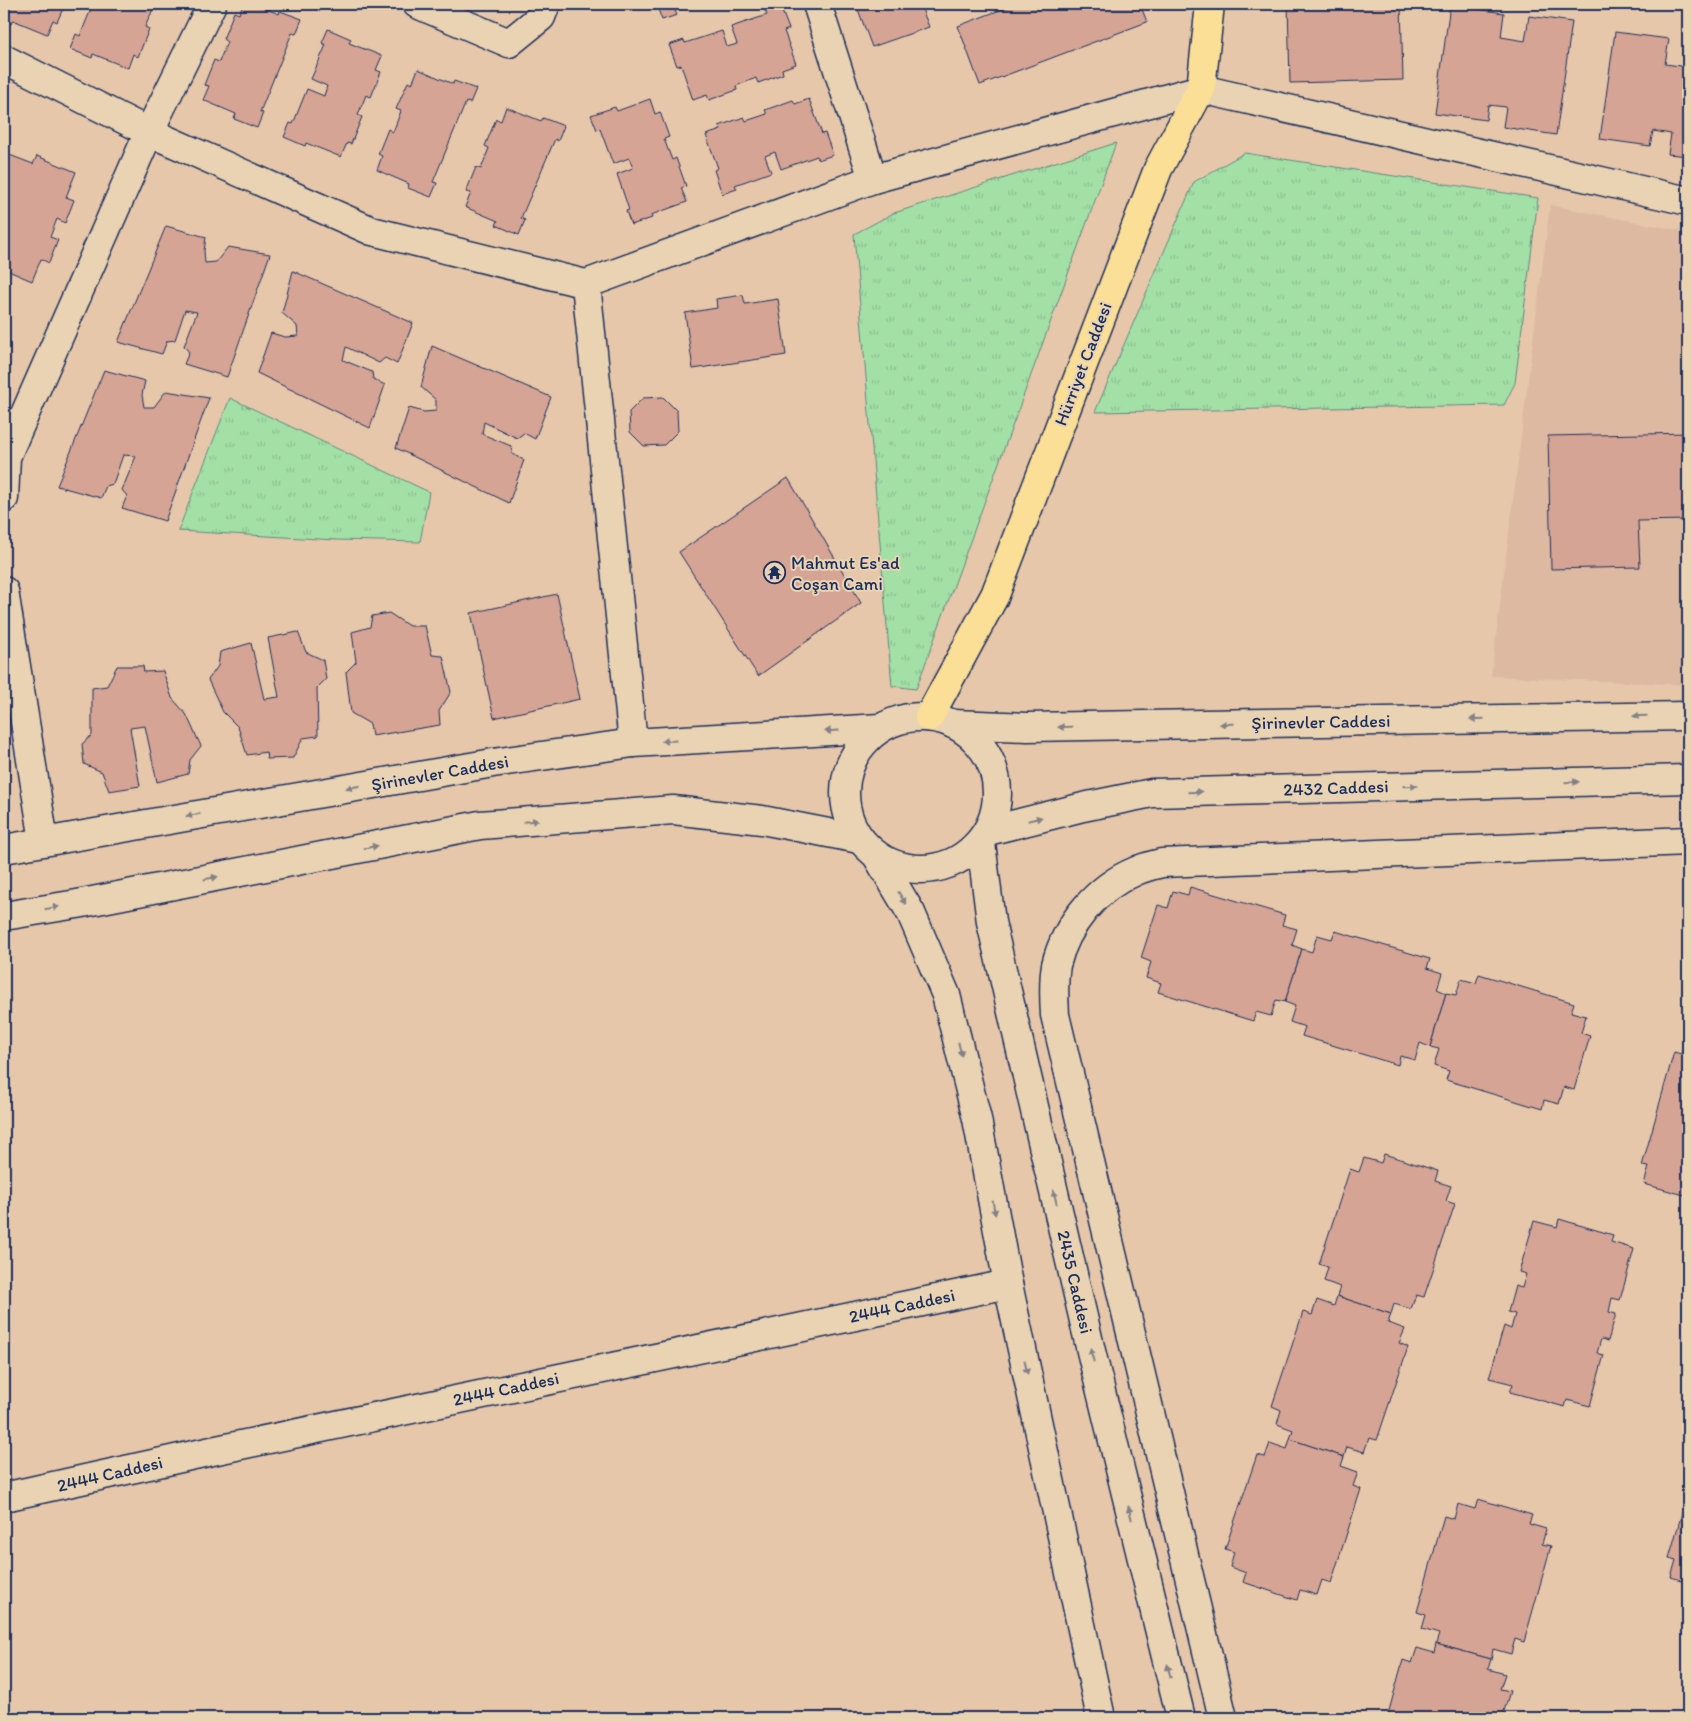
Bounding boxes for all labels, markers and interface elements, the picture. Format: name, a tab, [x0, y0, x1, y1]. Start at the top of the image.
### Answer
street label: Hürriyet Caddesi	[1049, 299, 1117, 429]
place label: Mahmut Es'ad Coşan Cami	[791, 552, 900, 595]
temple icon: Mahmut Es'ad Coşan Cami	[763, 561, 787, 585]
street label: Şirinevler Caddesi	[1251, 710, 1391, 734]
one-way arrow	[1631, 713, 1647, 721]
one-way arrow	[1469, 715, 1485, 723]
one-way arrow	[1219, 720, 1235, 728]
one-way arrow	[1056, 723, 1072, 731]
one-way arrow	[823, 728, 839, 736]
one-way arrow	[661, 737, 677, 745]
street label: Şirinevler Caddesi	[370, 750, 510, 796]
street label: 2432 Caddesi	[1283, 775, 1389, 801]
one-way arrow	[1564, 778, 1580, 786]
one-way arrow	[1402, 782, 1418, 790]
one-way arrow	[345, 784, 361, 792]
one-way arrow	[1187, 788, 1203, 796]
one-way arrow	[184, 812, 200, 820]
one-way arrow	[1028, 815, 1043, 823]
one-way arrow	[523, 817, 539, 825]
one-way arrow	[363, 842, 379, 850]
one-way arrow	[204, 873, 220, 881]
one-way arrow	[898, 892, 907, 905]
one-way arrow	[44, 904, 60, 912]
one-way arrow	[956, 1042, 964, 1057]
one-way arrow	[1051, 1189, 1059, 1205]
one-way arrow	[990, 1201, 998, 1216]
street label: 2435 Caddesi	[1052, 1228, 1098, 1336]
street label: 2444 Caddesi	[847, 1284, 957, 1328]
one-way arrow	[1088, 1348, 1096, 1363]
one-way arrow	[1022, 1360, 1030, 1375]
street label: 2444 Caddesi	[451, 1367, 561, 1411]
street label: 2444 Caddesi	[55, 1451, 165, 1497]
one-way arrow	[1126, 1506, 1134, 1521]
one-way arrow	[1165, 1663, 1173, 1678]

